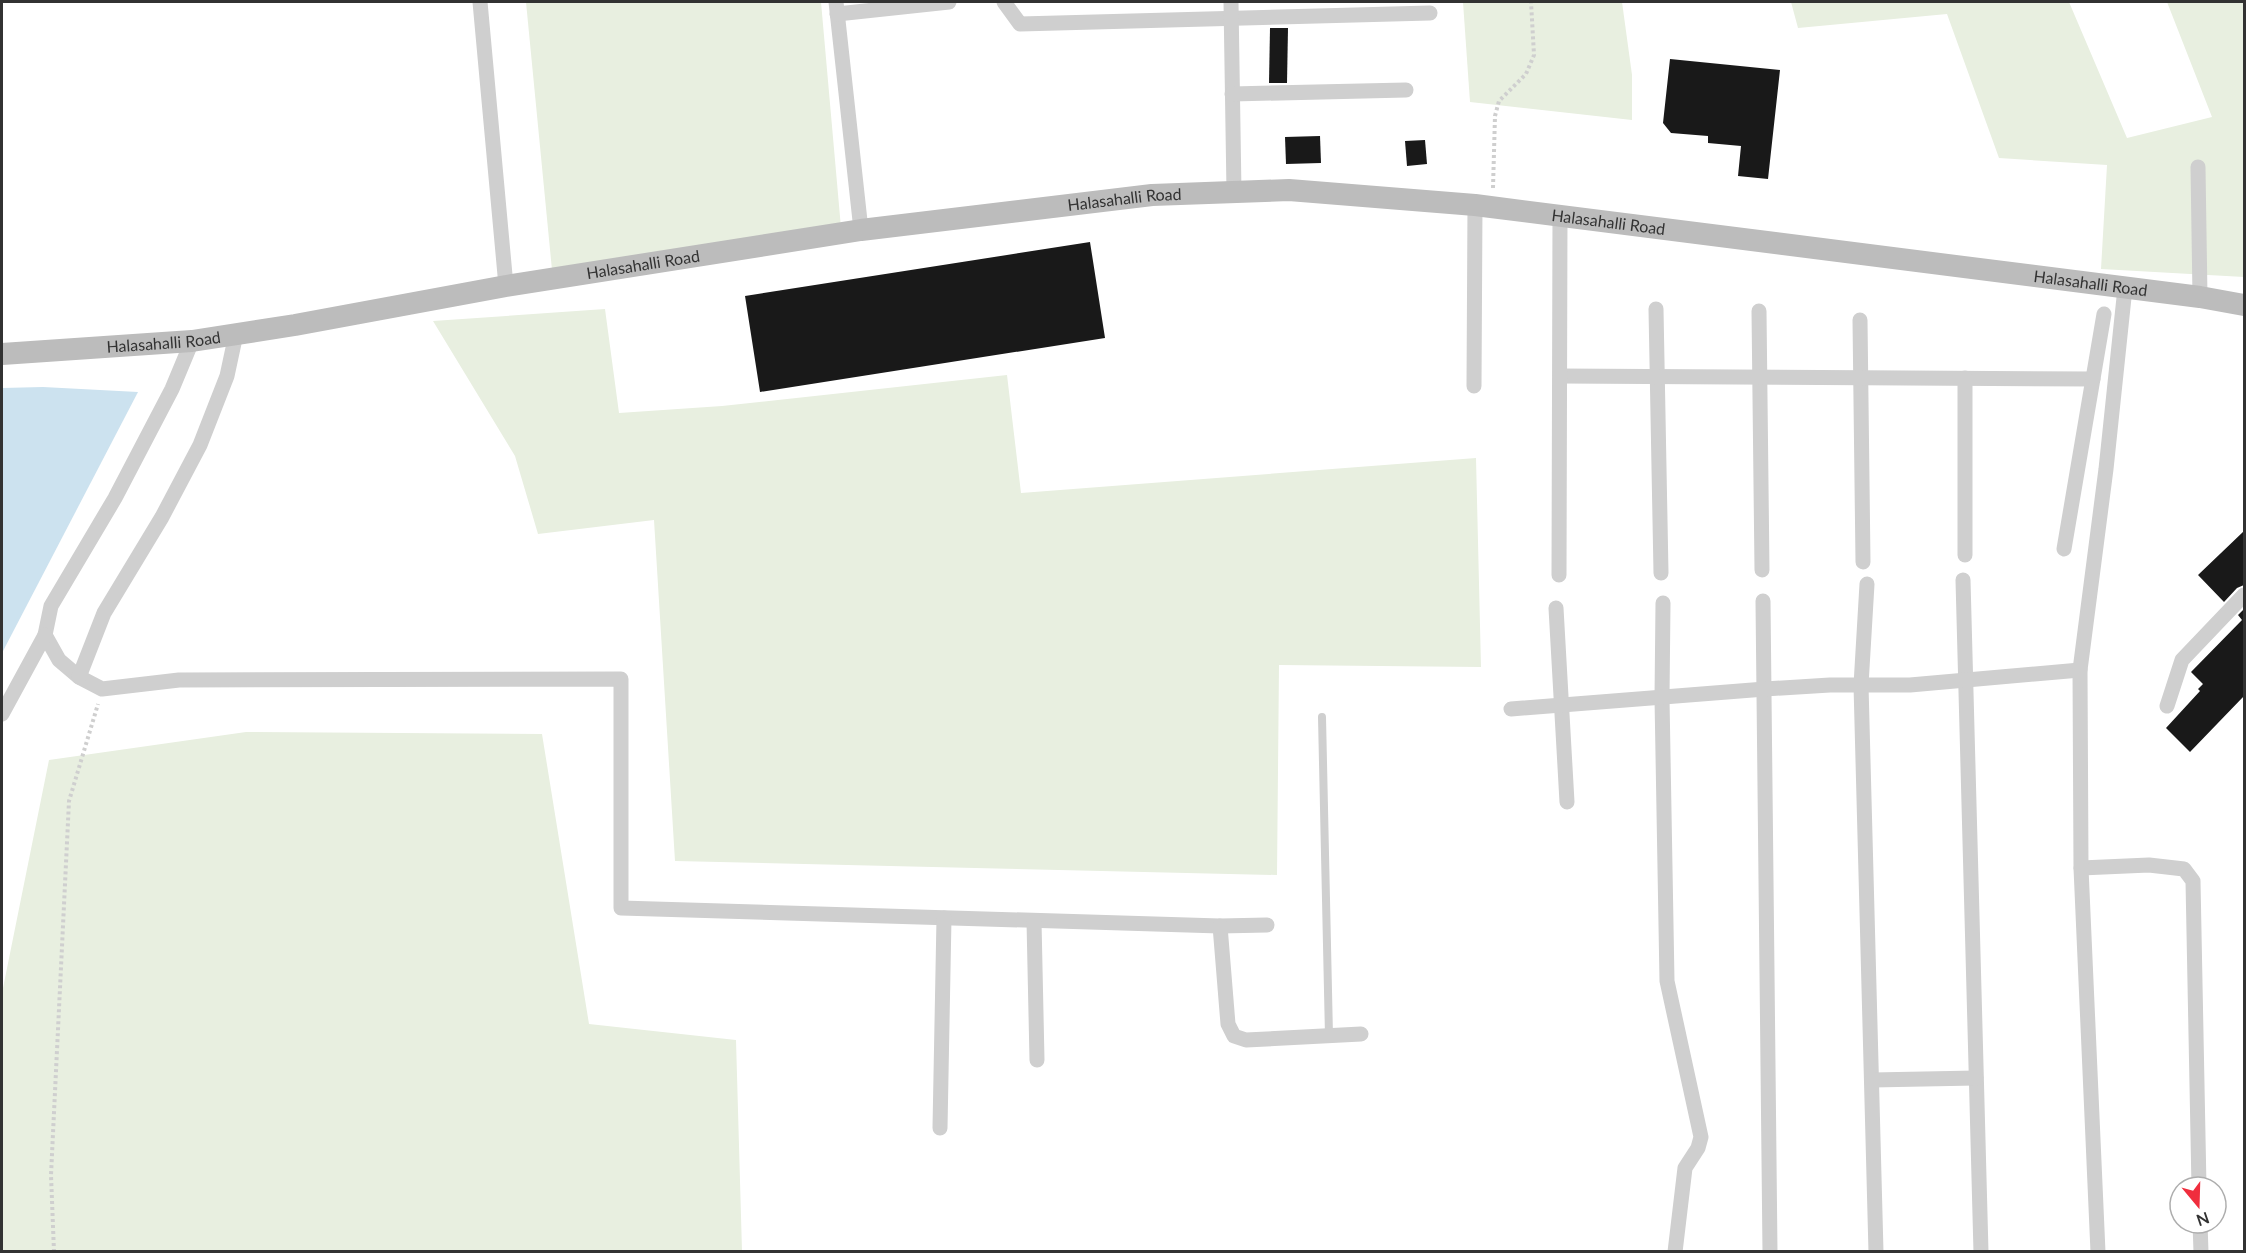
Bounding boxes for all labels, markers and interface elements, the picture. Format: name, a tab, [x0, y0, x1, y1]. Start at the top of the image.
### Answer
street label: Halasahalli Road	[1066, 184, 1182, 214]
street label: Halasahalli Road	[1551, 205, 1667, 238]
street label: Halasahalli Road	[585, 246, 701, 282]
street label: Halasahalli Road	[2033, 266, 2149, 299]
street label: Halasahalli Road	[106, 327, 222, 356]
north arrow	[2168, 1175, 2228, 1235]
text: N	[2194, 1209, 2212, 1231]

